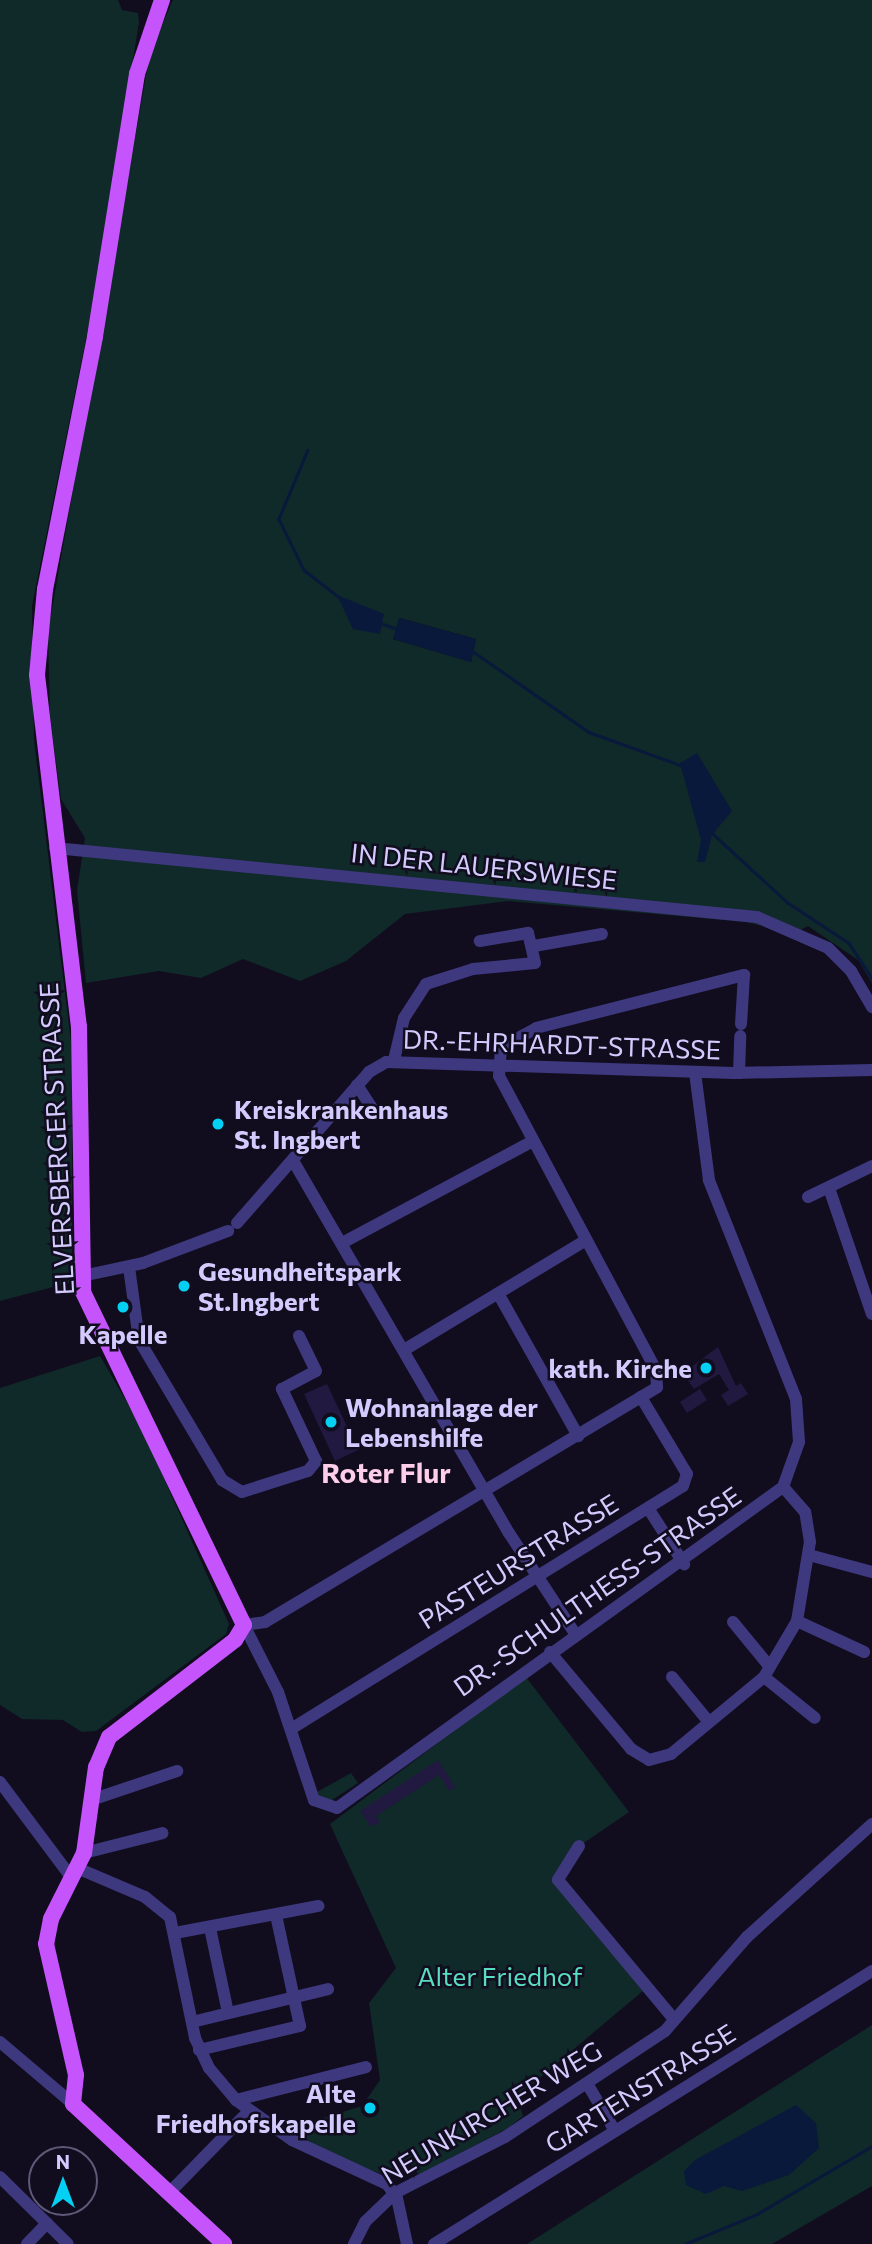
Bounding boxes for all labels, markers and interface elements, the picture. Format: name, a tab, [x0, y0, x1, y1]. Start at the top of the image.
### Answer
street label: IN DER LAUERSWIESE	[349, 837, 619, 895]
street label: ELVERSBERGER STRASSE	[32, 982, 80, 1296]
street label: DR.-EHRHARDT-STRASSE	[402, 1023, 722, 1065]
place label: Kreiskrankenhaus St. Ingbert	[234, 1093, 448, 1154]
marker: Kreiskrankenhaus St. Ingbert	[208, 1114, 228, 1134]
place label: Gesundheitspark St.Ingbert	[198, 1255, 402, 1316]
marker: Gesundheitspark St.Ingbert	[176, 1278, 192, 1294]
marker: Kapelle	[115, 1299, 131, 1315]
place label: Kapelle	[79, 1318, 167, 1350]
place label: kath. Kirche	[548, 1352, 692, 1384]
marker: kath. Kirche	[698, 1360, 714, 1376]
place label: Wohnanlage der Lebenshilfe	[345, 1391, 538, 1452]
marker: Wohnanlage der Lebenshilfe	[323, 1414, 339, 1430]
district label: Roter Flur	[321, 1455, 451, 1489]
street label: DR.-SCHULTHESS-STRASSE	[447, 1480, 747, 1702]
street label: PASTEURSTRASSE	[413, 1487, 623, 1635]
park label: Alter Friedhof	[418, 1960, 582, 1992]
street label: GARTENSTRASSE	[539, 2017, 741, 2159]
street label: NEUNKIRCHER WEG	[375, 2034, 607, 2190]
place label: Alte Friedhofskapelle	[156, 2077, 356, 2138]
marker: Alte Friedhofskapelle	[362, 2100, 378, 2116]
north arrow	[28, 2146, 98, 2216]
text: N	[56, 2150, 70, 2173]

